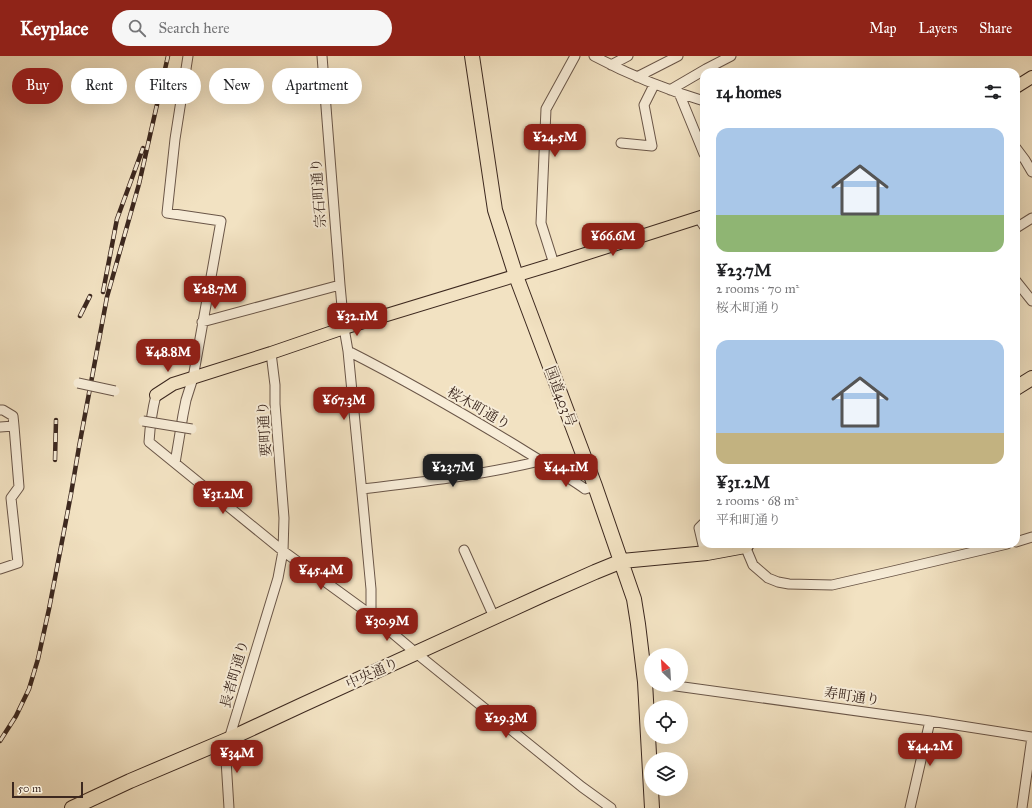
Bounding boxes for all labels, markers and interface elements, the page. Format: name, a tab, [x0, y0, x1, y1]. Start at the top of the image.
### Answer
search box	[112, 10, 392, 46]
text: Keyplace	[20, 17, 88, 40]
icon: search	[126, 17, 148, 39]
text: Search here	[158, 19, 229, 37]
text: Map	[869, 20, 897, 37]
text: Layers	[919, 20, 957, 37]
text: Share	[979, 20, 1012, 37]
chip: Buy	[12, 68, 63, 104]
chip: Rent	[71, 68, 127, 104]
chip: Filters	[135, 68, 201, 104]
chip: New	[209, 68, 264, 104]
chip: Apartment	[272, 68, 362, 104]
icon: filters	[982, 81, 1004, 103]
text: 14 homes	[716, 82, 781, 103]
pin: ¥24.5M	[522, 124, 588, 158]
text: ¥24.5M	[533, 129, 577, 145]
icon: home	[824, 154, 896, 226]
street label: 宗石町通り	[308, 157, 329, 228]
pin: ¥66.6M	[580, 223, 646, 257]
text: ¥66.6M	[591, 228, 635, 244]
text: ¥23.7M	[716, 260, 771, 281]
pin: ¥28.7M	[182, 276, 248, 310]
text: ¥28.7M	[193, 281, 237, 297]
text: 2 rooms · 70 m²	[716, 281, 799, 297]
text: 桜木町通り	[716, 300, 781, 316]
pin: ¥32.1M	[324, 303, 390, 337]
text: ¥32.1M	[336, 308, 378, 324]
pin: ¥48.8M	[135, 339, 201, 373]
text: ¥48.8M	[145, 344, 191, 360]
street label: 国道403号	[541, 363, 580, 429]
icon: home	[824, 366, 896, 438]
street label: 桜木町通り	[444, 384, 513, 433]
pin: ¥67.3M	[311, 387, 377, 421]
text: ¥67.3M	[322, 392, 366, 408]
street label: 要町通り	[254, 400, 275, 457]
pin: ¥23.7M	[420, 454, 486, 488]
pin: ¥44.1M	[533, 454, 599, 488]
text: ¥23.7M	[432, 459, 474, 475]
text: ¥44.1M	[544, 459, 588, 475]
text: ¥31.2M	[716, 472, 770, 493]
pin: ¥31.2M	[190, 481, 256, 515]
text: ¥31.2M	[202, 486, 244, 502]
text: 2 rooms · 68 m²	[716, 493, 798, 509]
text: 平和町通り	[716, 512, 781, 528]
pin: ¥45.4M	[288, 557, 354, 591]
text: ¥45.4M	[299, 562, 343, 578]
pin: ¥30.9M	[354, 608, 420, 642]
text: ¥30.9M	[365, 613, 409, 629]
street label: 長者町通り	[217, 638, 252, 710]
north arrow	[644, 648, 688, 692]
map controls	[644, 648, 688, 796]
street label: 中央通り	[343, 654, 401, 693]
street label: 寿町通り	[823, 684, 881, 709]
button: locate	[644, 700, 688, 744]
pin: ¥29.3M	[473, 705, 539, 739]
text: ¥29.3M	[484, 710, 528, 726]
pin: ¥44.2M	[897, 733, 963, 767]
text: ¥44.2M	[907, 738, 953, 754]
pin: ¥34M	[213, 740, 261, 774]
text: ¥34M	[220, 745, 254, 761]
button: layers	[644, 752, 688, 796]
scale bar	[12, 780, 83, 799]
text: 50 m	[18, 782, 41, 795]

